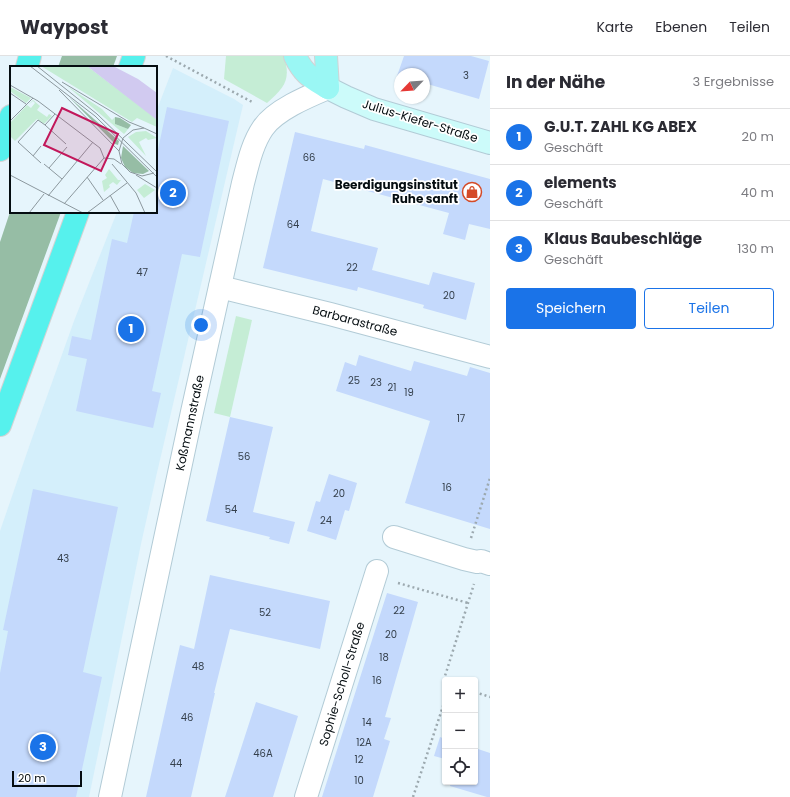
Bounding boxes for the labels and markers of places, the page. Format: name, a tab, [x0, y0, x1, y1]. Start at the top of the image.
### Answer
place label: Beerdigungsinstitut Ruhe sanft	[335, 176, 458, 207]
pin: 2	[160, 178, 186, 208]
shop icon: Beerdigungsinstitut Ruhe sanft	[461, 181, 483, 203]
pin: 1	[118, 314, 144, 344]
pin: 3	[30, 732, 56, 762]

